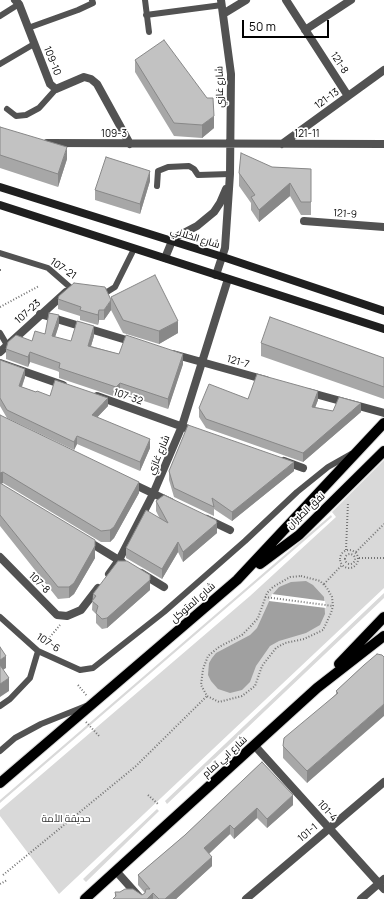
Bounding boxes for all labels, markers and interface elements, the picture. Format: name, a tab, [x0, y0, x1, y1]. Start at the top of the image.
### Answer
scale bar	[244, 12, 331, 38]
text: 50 m	[249, 18, 276, 35]
street label: 109-10	[41, 45, 63, 77]
street label: 121-8	[328, 50, 350, 76]
street label: شارع غازي	[214, 66, 226, 108]
street label: 121-13	[312, 86, 342, 112]
street label: 109-3	[101, 128, 127, 140]
street label: 121-11	[294, 128, 320, 140]
street label: 121-9	[333, 207, 357, 221]
street label: شارع الخلاني	[169, 225, 221, 251]
street label: 107-21	[48, 256, 78, 282]
street label: 107-23	[13, 297, 43, 327]
street label: 121-7	[225, 353, 251, 371]
street label: 107-32	[112, 386, 144, 408]
street label: شارع غازي	[145, 433, 173, 477]
street label: نفق الطيران	[284, 490, 328, 532]
street label: 107-8	[26, 570, 52, 596]
street label: شارع المتوكل	[168, 580, 218, 626]
street label: 107-6	[34, 631, 62, 655]
street label: شارع ابي تمام	[200, 734, 250, 780]
street label: 101-4	[315, 798, 339, 824]
park label: حديقة الأمة	[41, 813, 91, 825]
street label: 101-1	[296, 821, 320, 845]

